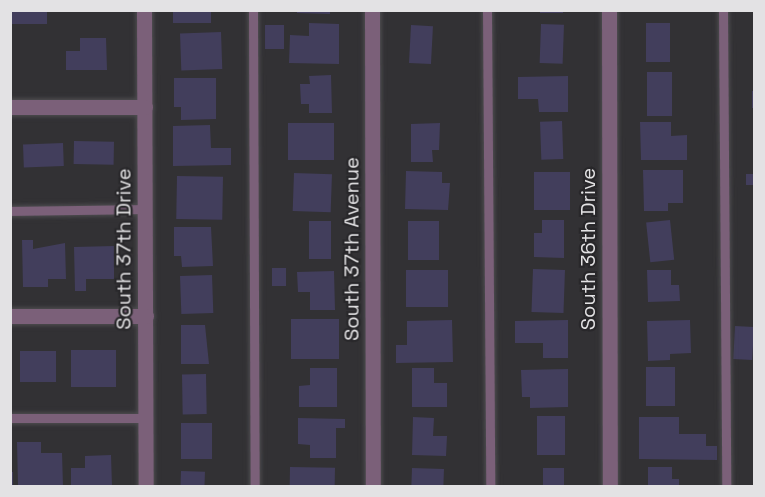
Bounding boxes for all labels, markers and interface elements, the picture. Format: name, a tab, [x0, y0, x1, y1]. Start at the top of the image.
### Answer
street label: South 37th Avenue	[340, 157, 364, 341]
street label: South 37th Drive	[112, 168, 136, 330]
street label: South 36th Drive	[576, 168, 600, 330]

